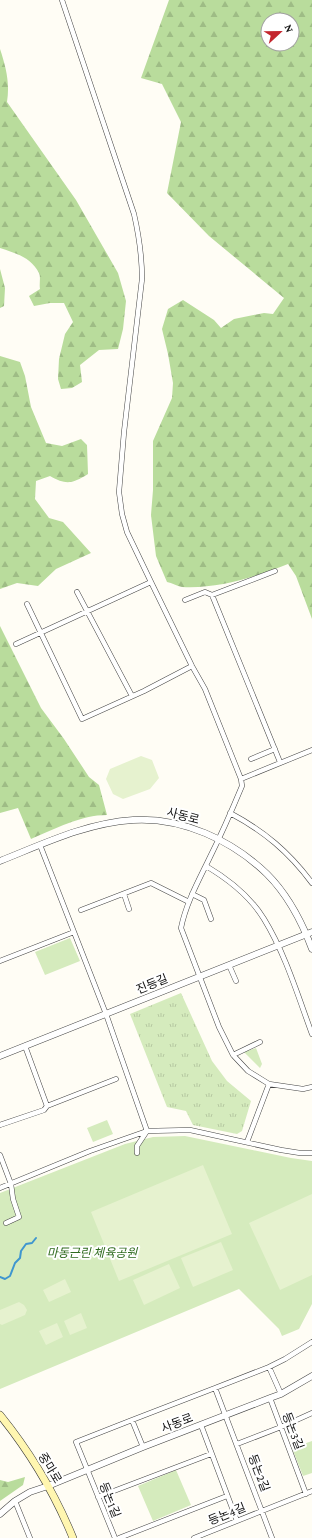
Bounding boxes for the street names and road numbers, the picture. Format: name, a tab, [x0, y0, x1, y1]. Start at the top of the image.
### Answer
street label: 사동로	[165, 805, 201, 827]
street label: 진등길	[134, 971, 170, 997]
street label: 등논3길	[280, 1410, 306, 1452]
street label: 사동로	[159, 1411, 195, 1435]
street label: 중마로	[35, 1450, 65, 1486]
street label: 등논2길	[246, 1452, 272, 1494]
street label: 등논1길	[97, 1480, 123, 1520]
street label: 등논4길	[206, 1500, 248, 1528]

